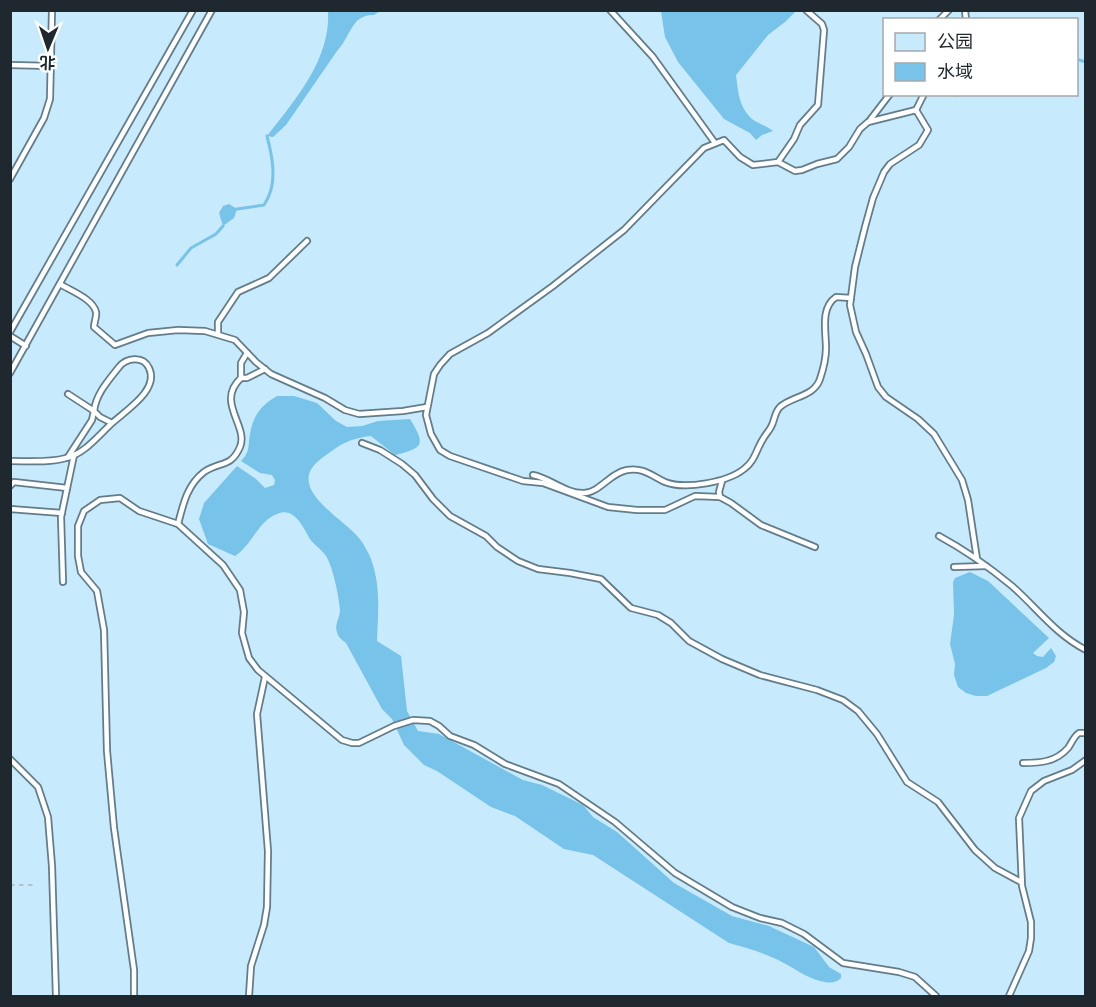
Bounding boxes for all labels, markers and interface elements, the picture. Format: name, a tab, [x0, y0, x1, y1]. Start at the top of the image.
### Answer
north arrow	[18, 18, 78, 78]
legend	[883, 18, 1078, 96]
text: 公园	[937, 30, 973, 52]
text: 北	[39, 54, 56, 73]
text: 水域	[937, 60, 973, 82]

